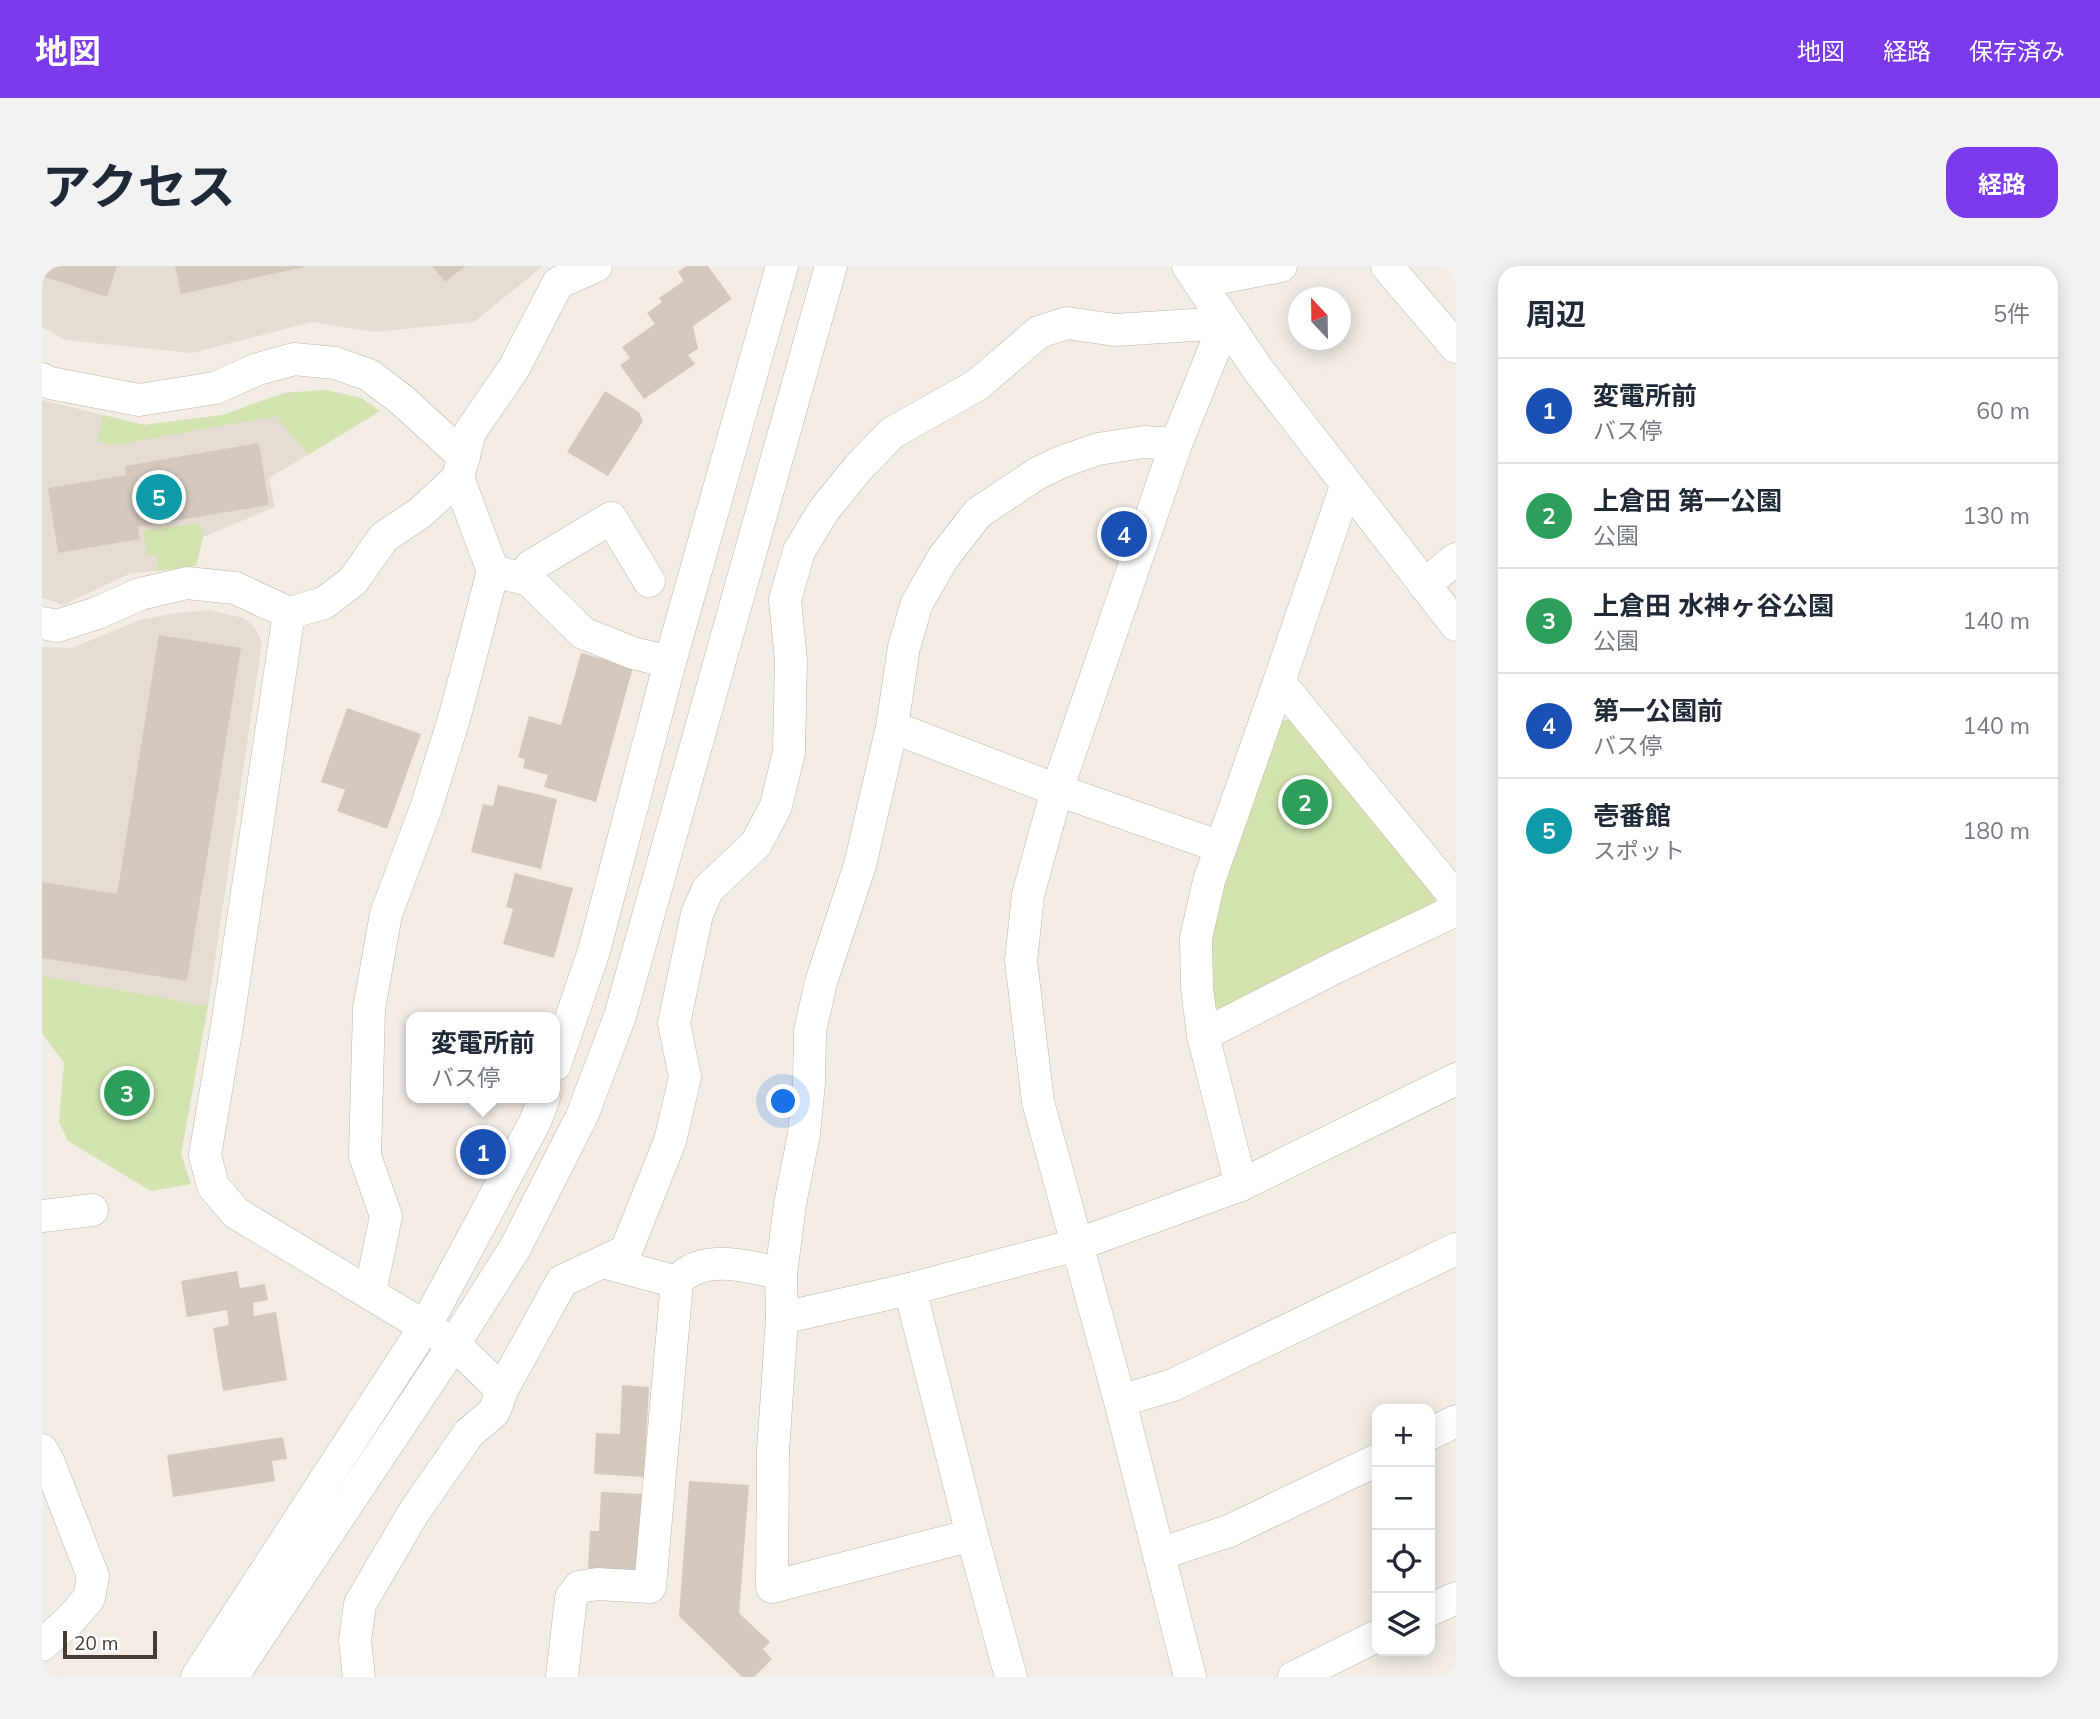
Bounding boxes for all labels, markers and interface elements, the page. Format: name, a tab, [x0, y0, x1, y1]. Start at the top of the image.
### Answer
text: 地図	[35, 30, 101, 71]
text: 地図	[1797, 36, 1845, 66]
text: 経路	[1883, 36, 1931, 66]
text: 保存済み	[1969, 36, 2065, 66]
button: 経路	[1946, 147, 2058, 218]
text: アクセス	[42, 155, 236, 216]
north arrow	[1288, 287, 1351, 350]
text: 周辺	[1526, 295, 1586, 333]
text: 5件	[1993, 299, 2030, 328]
text: 変電所前	[1593, 379, 1697, 412]
text: 1	[1542, 396, 1556, 425]
text: 60 m	[1976, 396, 2030, 425]
text: バス停	[1593, 416, 1662, 445]
pin: 5	[136, 471, 182, 523]
text: 上倉田 第一公園	[1593, 484, 1782, 517]
text: 2	[1542, 501, 1556, 530]
text: 130 m	[1962, 501, 2030, 530]
pin: 4	[1101, 508, 1147, 560]
text: 公園	[1593, 521, 1639, 550]
text: 上倉田 水神ヶ谷公園	[1593, 589, 1834, 622]
text: 3	[1542, 606, 1556, 635]
text: 140 m	[1962, 606, 2030, 635]
text: 公園	[1593, 626, 1639, 655]
text: 第一公園前	[1593, 694, 1723, 727]
text: 4	[1542, 711, 1556, 740]
text: 140 m	[1962, 711, 2030, 740]
text: バス停	[1593, 731, 1662, 760]
pin: 2	[1282, 776, 1328, 828]
text: 壱番館	[1593, 799, 1671, 832]
text: 5	[1542, 816, 1556, 845]
text: 180 m	[1962, 816, 2030, 845]
text: スポット	[1593, 836, 1685, 865]
popup	[406, 1012, 560, 1103]
text: 変電所前	[431, 1026, 535, 1059]
text: バス停	[431, 1063, 500, 1092]
pin: 3	[104, 1067, 150, 1119]
your location	[766, 1084, 800, 1118]
pin: 1	[460, 1126, 506, 1178]
map controls	[1372, 1404, 1435, 1656]
button: +	[1372, 1404, 1435, 1467]
button: −	[1372, 1467, 1435, 1530]
button: locate	[1372, 1530, 1435, 1593]
button: layers	[1372, 1593, 1435, 1656]
scale bar	[63, 1628, 158, 1660]
text: 20 m	[74, 1631, 118, 1655]

